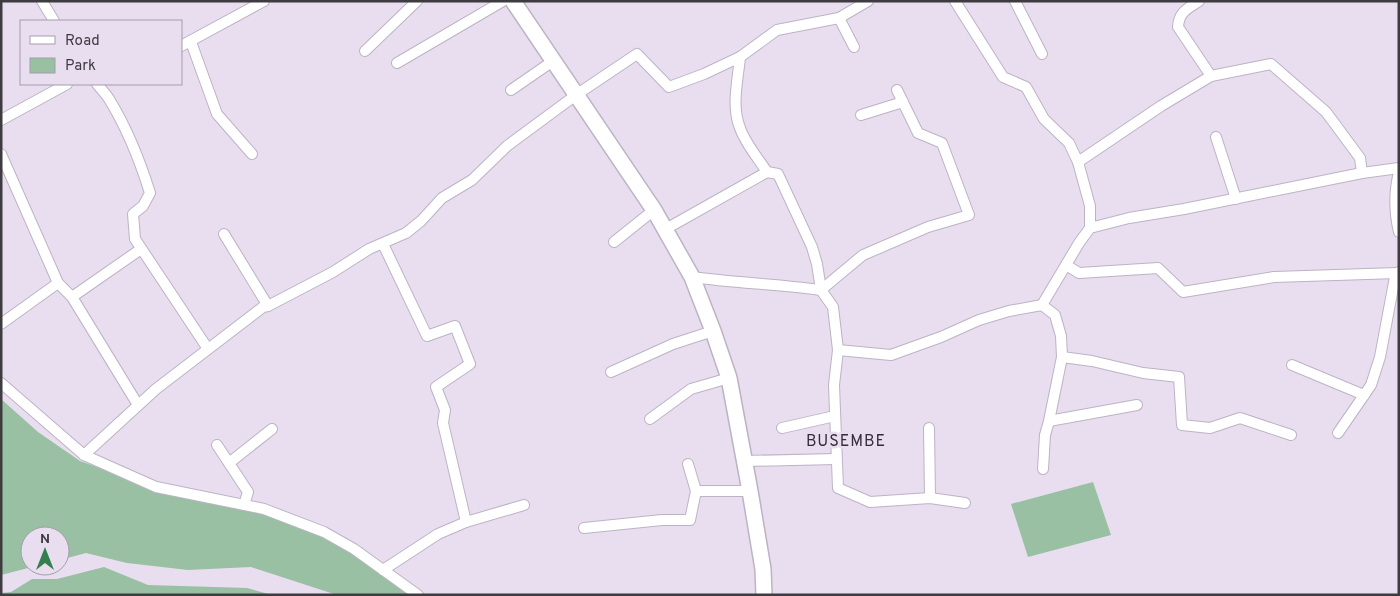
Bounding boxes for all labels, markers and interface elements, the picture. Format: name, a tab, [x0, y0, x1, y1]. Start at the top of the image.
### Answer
legend	[20, 20, 182, 85]
text: Road	[65, 32, 100, 51]
text: Park	[65, 57, 96, 76]
district label: BUSEMBE	[806, 432, 886, 452]
north arrow	[20, 526, 70, 576]
text: N	[40, 531, 50, 548]

